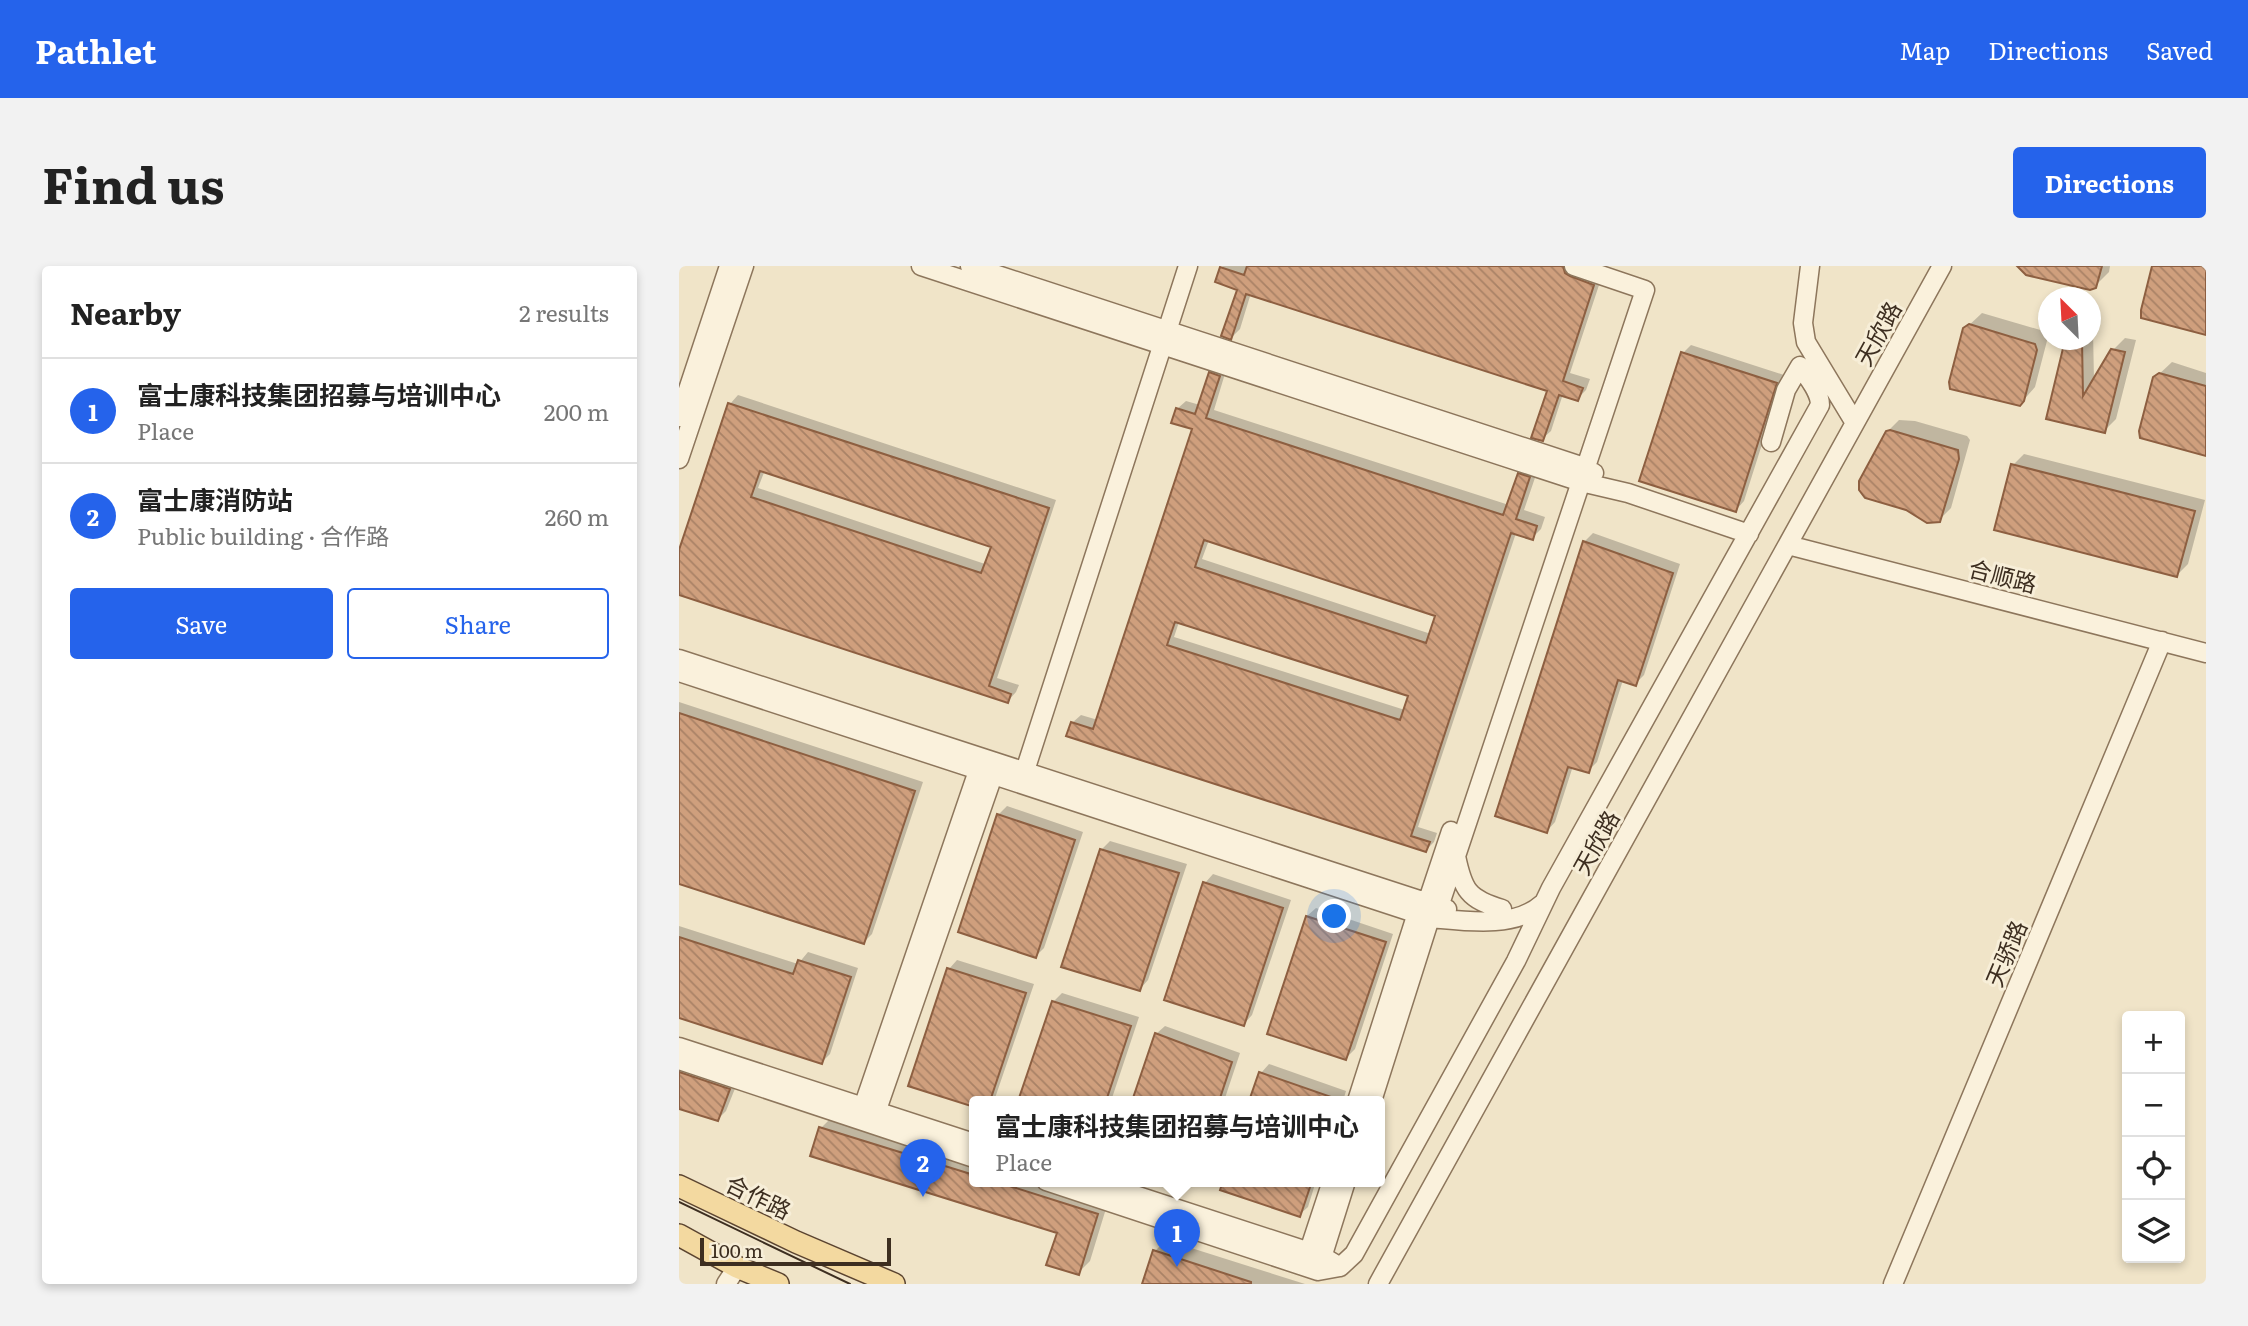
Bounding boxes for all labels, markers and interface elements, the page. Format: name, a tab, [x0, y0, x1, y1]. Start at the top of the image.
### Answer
text: Pathlet	[35, 25, 156, 74]
text: Map	[1899, 32, 1950, 67]
text: Directions	[1988, 32, 2108, 67]
text: Saved	[2146, 32, 2213, 67]
text: Find us	[42, 146, 225, 219]
button: Directions	[2013, 147, 2206, 218]
north arrow	[2038, 287, 2101, 350]
text: Nearby	[70, 290, 181, 334]
text: 2 results	[519, 295, 609, 329]
street label: 天欣路	[1845, 295, 1909, 371]
text: 富士康科技集团招募与培训中心	[137, 374, 501, 413]
text: 1	[88, 394, 98, 428]
text: 200 m	[544, 394, 609, 428]
text: Place	[137, 413, 194, 447]
text: 富士康消防站	[137, 479, 293, 518]
text: 2	[87, 499, 99, 533]
text: 260 m	[545, 499, 609, 533]
text: Public building · 合作路	[137, 518, 389, 552]
street label: 合顺路	[1965, 550, 2041, 600]
button: Save	[70, 588, 333, 659]
button: Share	[347, 588, 609, 659]
street label: 天欣路	[1563, 804, 1627, 880]
your location	[1317, 899, 1351, 933]
street label: 天骄路	[1976, 915, 2034, 991]
map controls	[2122, 1011, 2185, 1263]
button: +	[2122, 1011, 2185, 1074]
button: −	[2122, 1074, 2185, 1137]
popup	[969, 1096, 1385, 1187]
text: 富士康科技集团招募与培训中心	[995, 1105, 1359, 1144]
button: locate	[2122, 1137, 2185, 1200]
pin: 2	[900, 1139, 946, 1197]
text: Place	[995, 1144, 1052, 1178]
street label: 合作路	[721, 1166, 797, 1226]
button: layers	[2122, 1200, 2185, 1263]
pin: 1	[1154, 1209, 1200, 1267]
scale bar	[700, 1235, 891, 1267]
text: 100 m	[711, 1236, 763, 1264]

